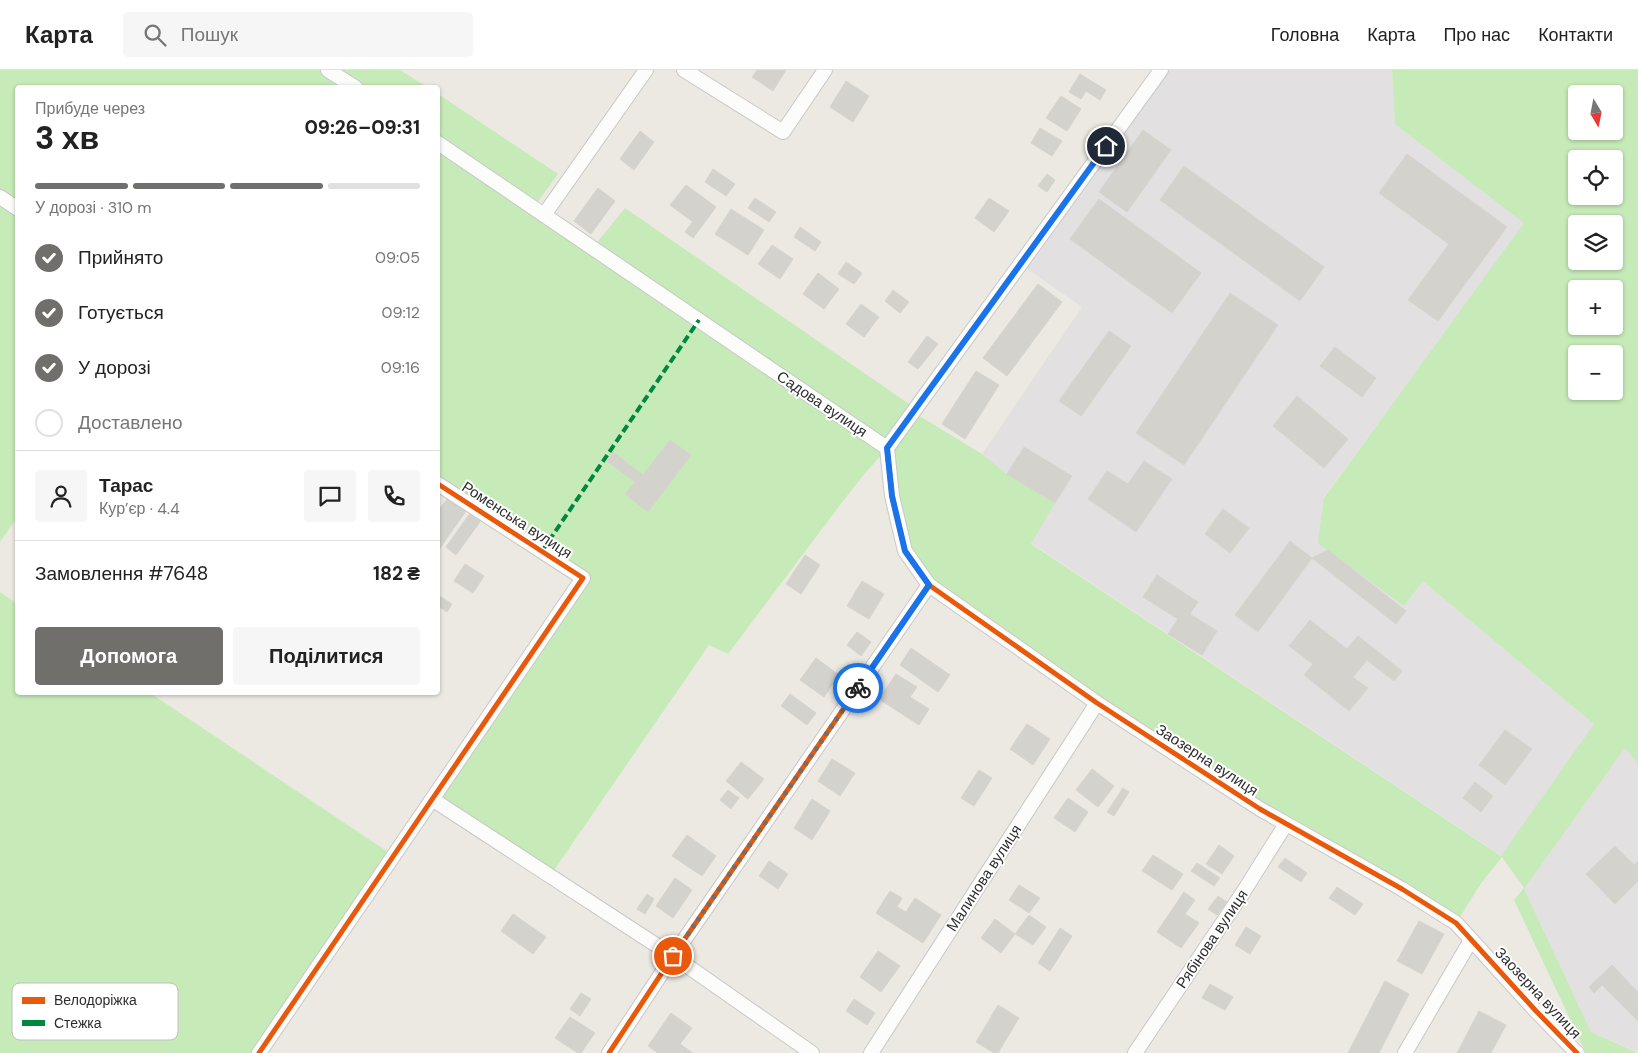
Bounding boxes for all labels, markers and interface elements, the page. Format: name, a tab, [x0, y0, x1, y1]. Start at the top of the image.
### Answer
search box	[123, 12, 473, 57]
text: Карта	[25, 19, 93, 50]
icon: search	[141, 21, 169, 49]
text: Пошук	[181, 22, 238, 47]
text: Головна	[1271, 23, 1339, 47]
text: Карта	[1367, 23, 1415, 47]
text: Про нас	[1443, 23, 1510, 47]
text: Контакти	[1538, 23, 1613, 47]
north arrow	[1568, 85, 1622, 140]
map controls	[1568, 85, 1623, 400]
text: Прибуде через	[35, 98, 145, 119]
text: 09:26–09:31	[304, 115, 420, 140]
text: 3 хв	[35, 117, 99, 159]
pin	[1085, 125, 1127, 167]
icon: home	[1092, 132, 1120, 160]
button: locate	[1568, 150, 1623, 205]
text: У дорозі · 310 m	[35, 197, 151, 218]
button: layers	[1568, 215, 1623, 270]
icon: check	[35, 244, 63, 272]
text: Прийнято	[78, 245, 163, 270]
text: 09:05	[375, 247, 420, 268]
button: +	[1568, 280, 1623, 335]
icon: check	[35, 299, 63, 327]
text: Готується	[78, 300, 164, 325]
text: 09:12	[382, 302, 420, 323]
button: −	[1568, 345, 1623, 400]
icon: check	[35, 354, 63, 382]
text: У дорозі	[78, 355, 151, 380]
text: 09:16	[381, 357, 420, 378]
street label: Садова вулиця	[773, 366, 871, 442]
text: Доставлено	[78, 410, 183, 435]
button: person	[35, 470, 87, 522]
button: chat	[304, 470, 356, 522]
button: phone	[368, 470, 420, 522]
text: Тарас	[99, 473, 153, 498]
street label: Роменська вулиця	[458, 477, 576, 563]
text: Кур’єр · 4.4	[99, 498, 180, 519]
text: Замовлення #7648	[35, 561, 208, 586]
text: 182 ₴	[373, 561, 420, 586]
button: Допомога	[35, 627, 223, 685]
button: Поділитися	[233, 627, 420, 685]
courier	[833, 663, 883, 713]
icon: bike	[844, 674, 872, 702]
street label: Заозерна вулиця	[1152, 719, 1262, 801]
street label: Малинова вулиця	[942, 821, 1026, 935]
street label: Рябінова вулиця	[1172, 886, 1252, 992]
pin	[652, 935, 694, 977]
icon: bag	[659, 942, 687, 970]
street label: Заозерна вулиця	[1490, 943, 1586, 1043]
legend	[12, 983, 178, 1040]
text: Велодоріжка	[54, 991, 137, 1009]
text: Стежка	[54, 1014, 102, 1032]

